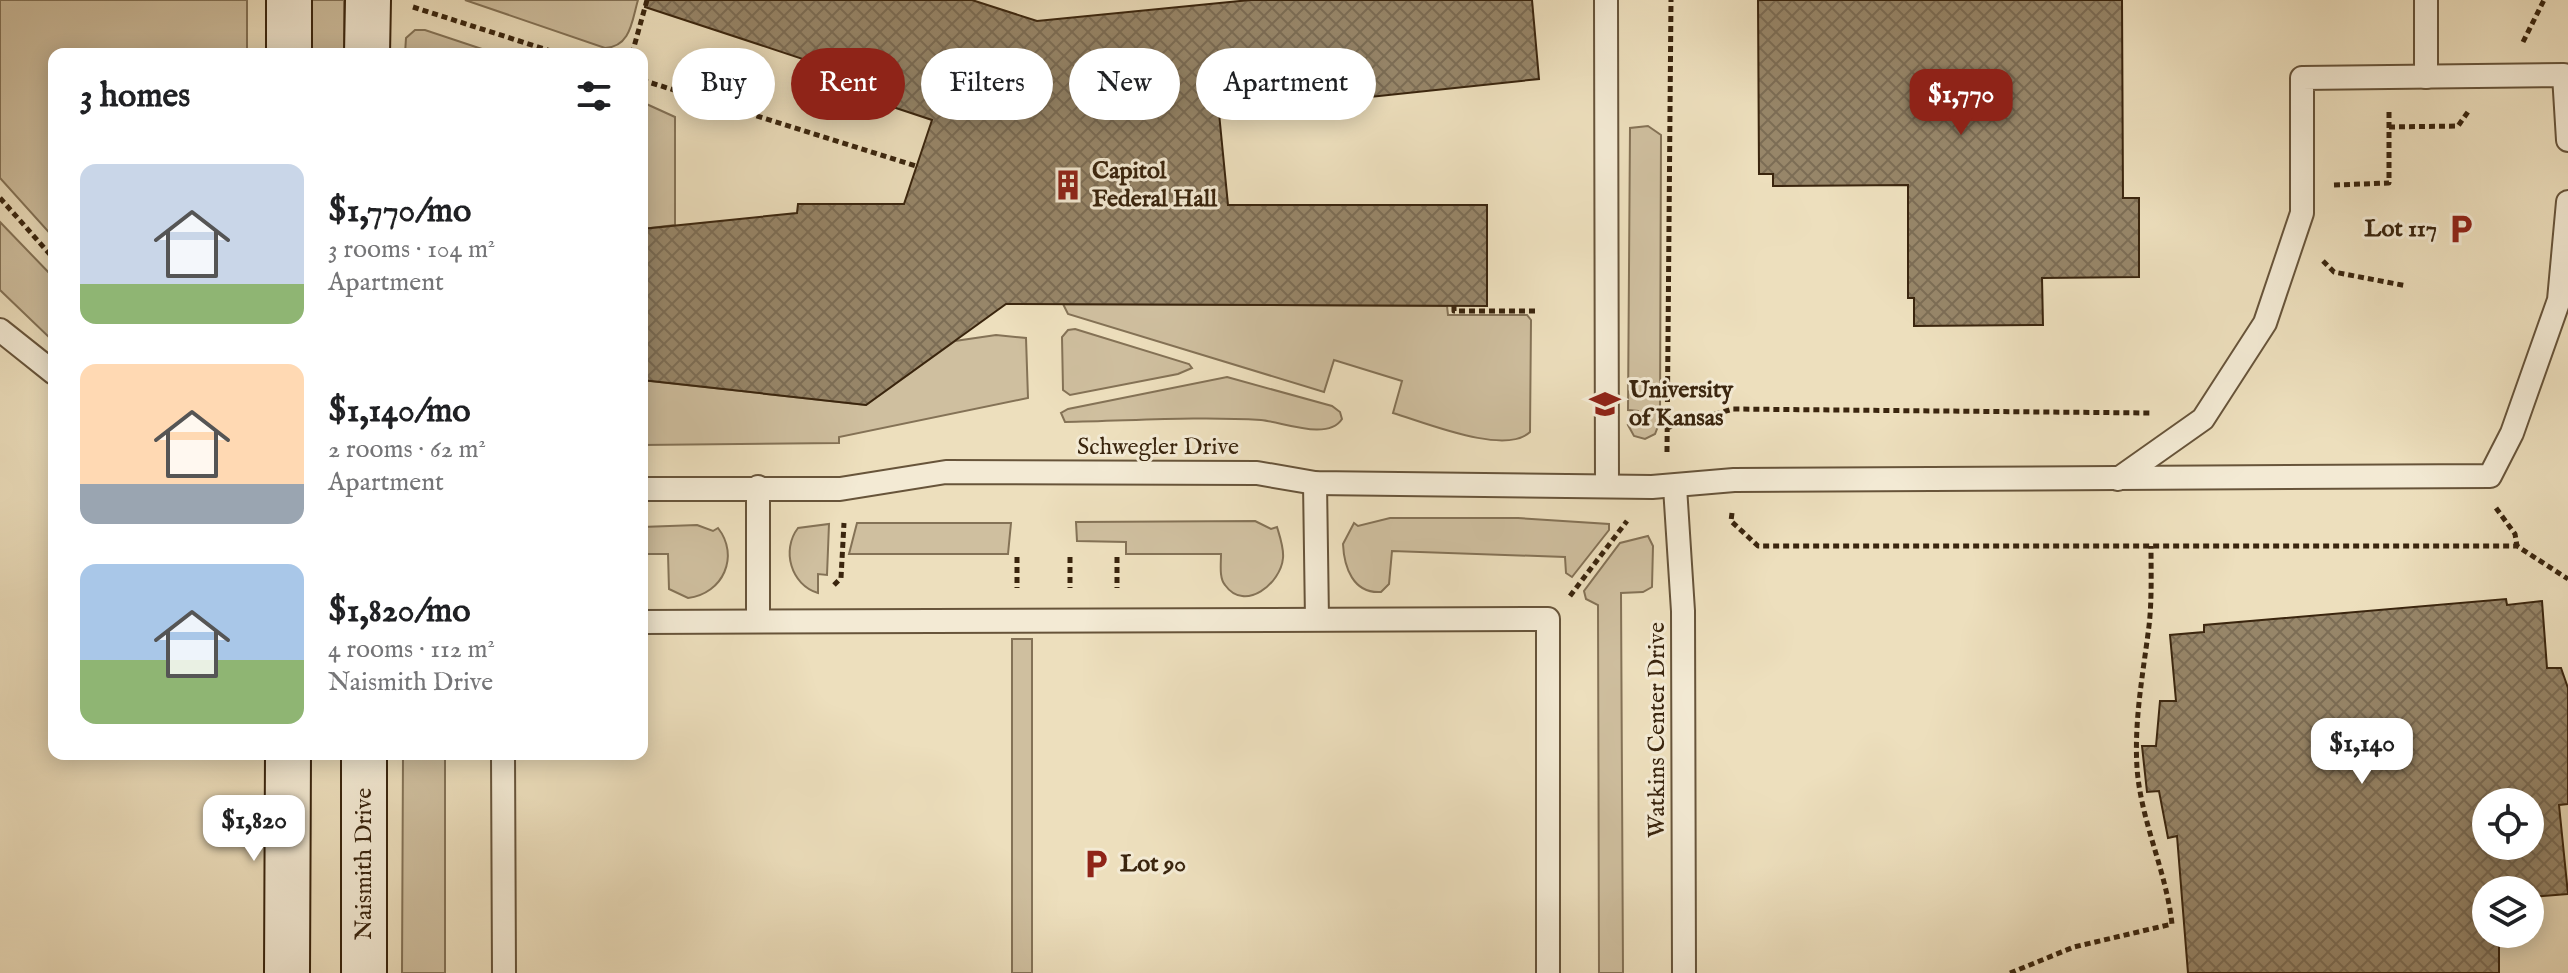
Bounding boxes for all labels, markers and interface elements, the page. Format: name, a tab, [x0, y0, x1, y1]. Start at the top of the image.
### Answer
chip: Buy	[672, 48, 775, 120]
chip: Rent	[791, 48, 905, 120]
chip: Filters	[921, 48, 1053, 120]
chip: New	[1069, 48, 1180, 120]
chip: Apartment	[1196, 48, 1376, 120]
pin: $1,770	[1896, 69, 2026, 137]
icon: filters	[572, 74, 616, 118]
text: 3 homes	[80, 75, 190, 118]
text: $1,770	[1928, 78, 1994, 111]
place label: Capitol Federal Hall	[1092, 156, 1217, 215]
building icon: Capitol Federal Hall	[1051, 168, 1085, 202]
text: $1,770/mo	[328, 190, 471, 233]
icon: home	[144, 196, 240, 292]
parking icon: Lot 117	[2444, 212, 2478, 246]
place label: Lot 117	[2364, 214, 2437, 245]
text: 3 rooms · 104 m²	[328, 233, 495, 266]
text: Apartment	[328, 266, 444, 299]
place label: University of Kansas	[1628, 375, 1734, 434]
school or university icon: University of Kansas	[1588, 387, 1622, 421]
text: $1,140/mo	[328, 390, 471, 433]
icon: home	[144, 396, 240, 492]
street label: Schwegler Drive	[1077, 432, 1239, 463]
text: 2 rooms · 62 m²	[328, 433, 486, 466]
text: Apartment	[328, 466, 444, 499]
text: $1,820/mo	[328, 590, 471, 633]
icon: home	[144, 596, 240, 692]
street label: Watkins Center Drive	[1642, 622, 1673, 838]
text: 4 rooms · 112 m²	[328, 633, 495, 666]
text: Naismith Drive	[328, 666, 493, 699]
pin: $1,140	[2297, 718, 2427, 786]
text: $1,140	[2329, 727, 2395, 760]
street label: Naismith Drive	[349, 788, 380, 940]
map controls	[2472, 788, 2544, 948]
button: locate	[2472, 788, 2544, 860]
pin: $1,820	[189, 795, 319, 863]
text: $1,820	[221, 804, 287, 837]
parking icon: Lot 90	[1079, 847, 1113, 881]
place label: Lot 90	[1120, 849, 1186, 880]
button: layers	[2472, 876, 2544, 948]

